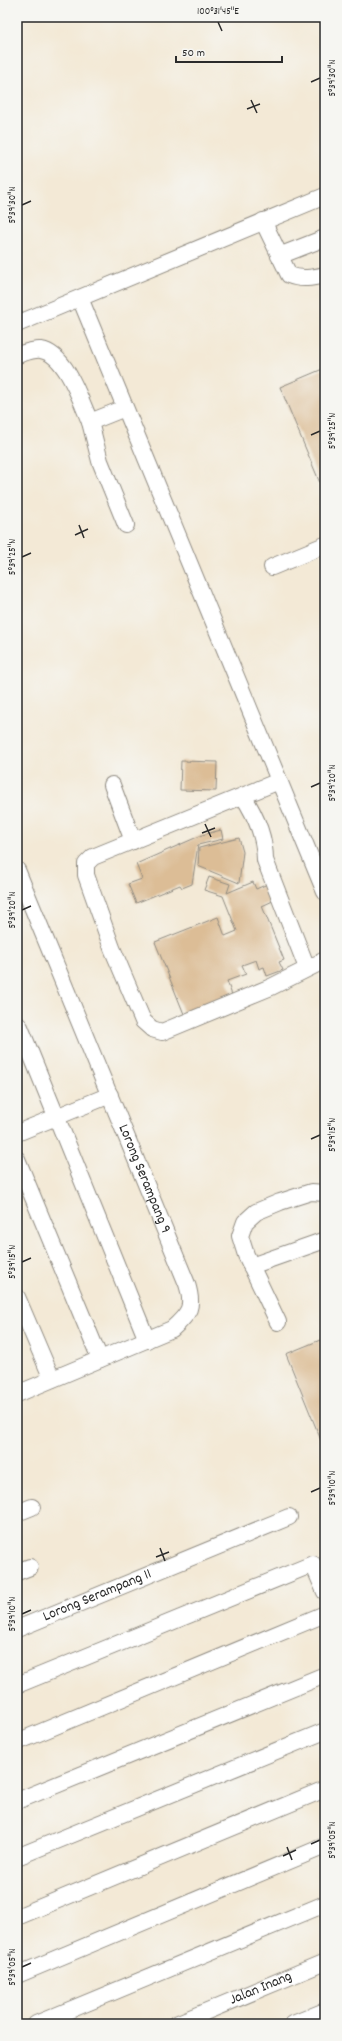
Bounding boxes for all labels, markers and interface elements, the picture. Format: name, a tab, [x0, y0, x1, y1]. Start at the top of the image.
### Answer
text: 100°31'45"E	[197, 5, 239, 19]
scale bar	[176, 38, 282, 64]
text: 50 m	[182, 45, 205, 62]
text: 5°39'30"N	[326, 59, 340, 97]
text: 5°39'30"N	[6, 186, 20, 224]
text: 5°39'25"N	[326, 413, 340, 449]
text: 5°39'25"N	[6, 539, 20, 575]
text: 5°39'20"N	[326, 764, 340, 802]
text: 5°39'20"N	[6, 891, 20, 929]
text: 5°39'15"N	[326, 1118, 340, 1152]
street label: Lorong Serampang 9	[112, 1121, 176, 1237]
text: 5°39'15"N	[6, 1245, 20, 1279]
text: 5°39'10"N	[326, 1470, 340, 1505]
street label: Lorong Serampang 11	[40, 1564, 155, 1628]
text: 5°39'10"N	[6, 1596, 20, 1631]
text: 5°39'05"N	[326, 1821, 340, 1859]
text: 5°39'05"N	[6, 1948, 20, 1986]
street label: Jalan Inang	[226, 1966, 295, 2011]

